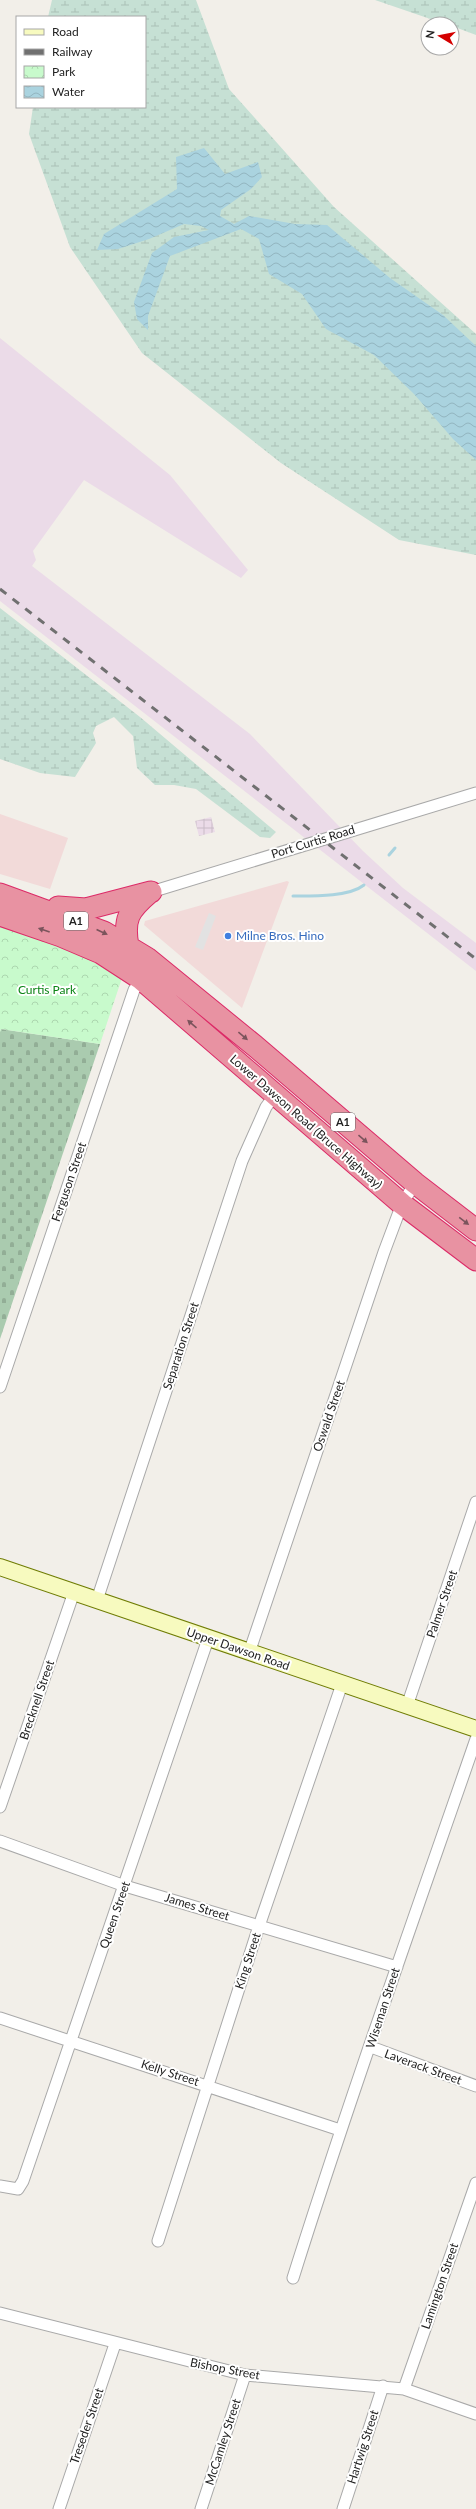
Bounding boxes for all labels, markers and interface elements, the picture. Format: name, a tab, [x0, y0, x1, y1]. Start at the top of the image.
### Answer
legend	[16, 16, 146, 108]
north arrow	[420, 16, 460, 56]
text: Road	[52, 24, 79, 39]
text: N	[423, 29, 437, 39]
text: Railway	[52, 44, 93, 59]
text: Park	[52, 64, 76, 79]
text: Water	[52, 84, 85, 99]
street label: Port Curtis Road	[269, 822, 357, 861]
road number: A1	[64, 912, 88, 930]
one-way arrow	[38, 927, 50, 933]
place label: Milne Bros. Hino	[236, 928, 324, 943]
one-way arrow	[96, 929, 108, 935]
marker: Milne Bros. Hino	[223, 931, 233, 941]
park label: Curtis Park	[18, 982, 77, 997]
one-way arrow	[187, 1019, 198, 1028]
one-way arrow	[238, 1032, 248, 1040]
street label: Lower Dawson Road (Bruce Highway)	[227, 1051, 386, 1192]
road number: A1	[331, 1113, 355, 1131]
one-way arrow	[358, 1134, 368, 1143]
street label: Ferguson Street	[48, 1139, 89, 1224]
one-way arrow	[458, 1216, 469, 1225]
street label: Separation Street	[159, 1299, 202, 1392]
street label: Oswald Street	[309, 1378, 348, 1453]
street label: Palmer Street	[423, 1567, 460, 1640]
street label: Upper Dawson Road	[185, 1624, 292, 1673]
street label: Brecknell Street	[16, 1657, 57, 1742]
street label: Queen Street	[96, 1879, 133, 1950]
street label: James Street	[163, 1890, 232, 1924]
street label: King Street	[231, 1930, 264, 1991]
street label: Wiseman Street	[362, 1965, 403, 2050]
street label: Laverack Street	[383, 2046, 464, 2088]
street label: Kelly Street	[139, 2056, 202, 2089]
street label: Lamington Street	[418, 2240, 462, 2331]
street label: Bishop Street	[189, 2354, 262, 2383]
street label: Treseder Street	[66, 2385, 107, 2466]
street label: McCamley Street	[201, 2396, 244, 2487]
street label: Hartwig Street	[344, 2407, 382, 2486]

